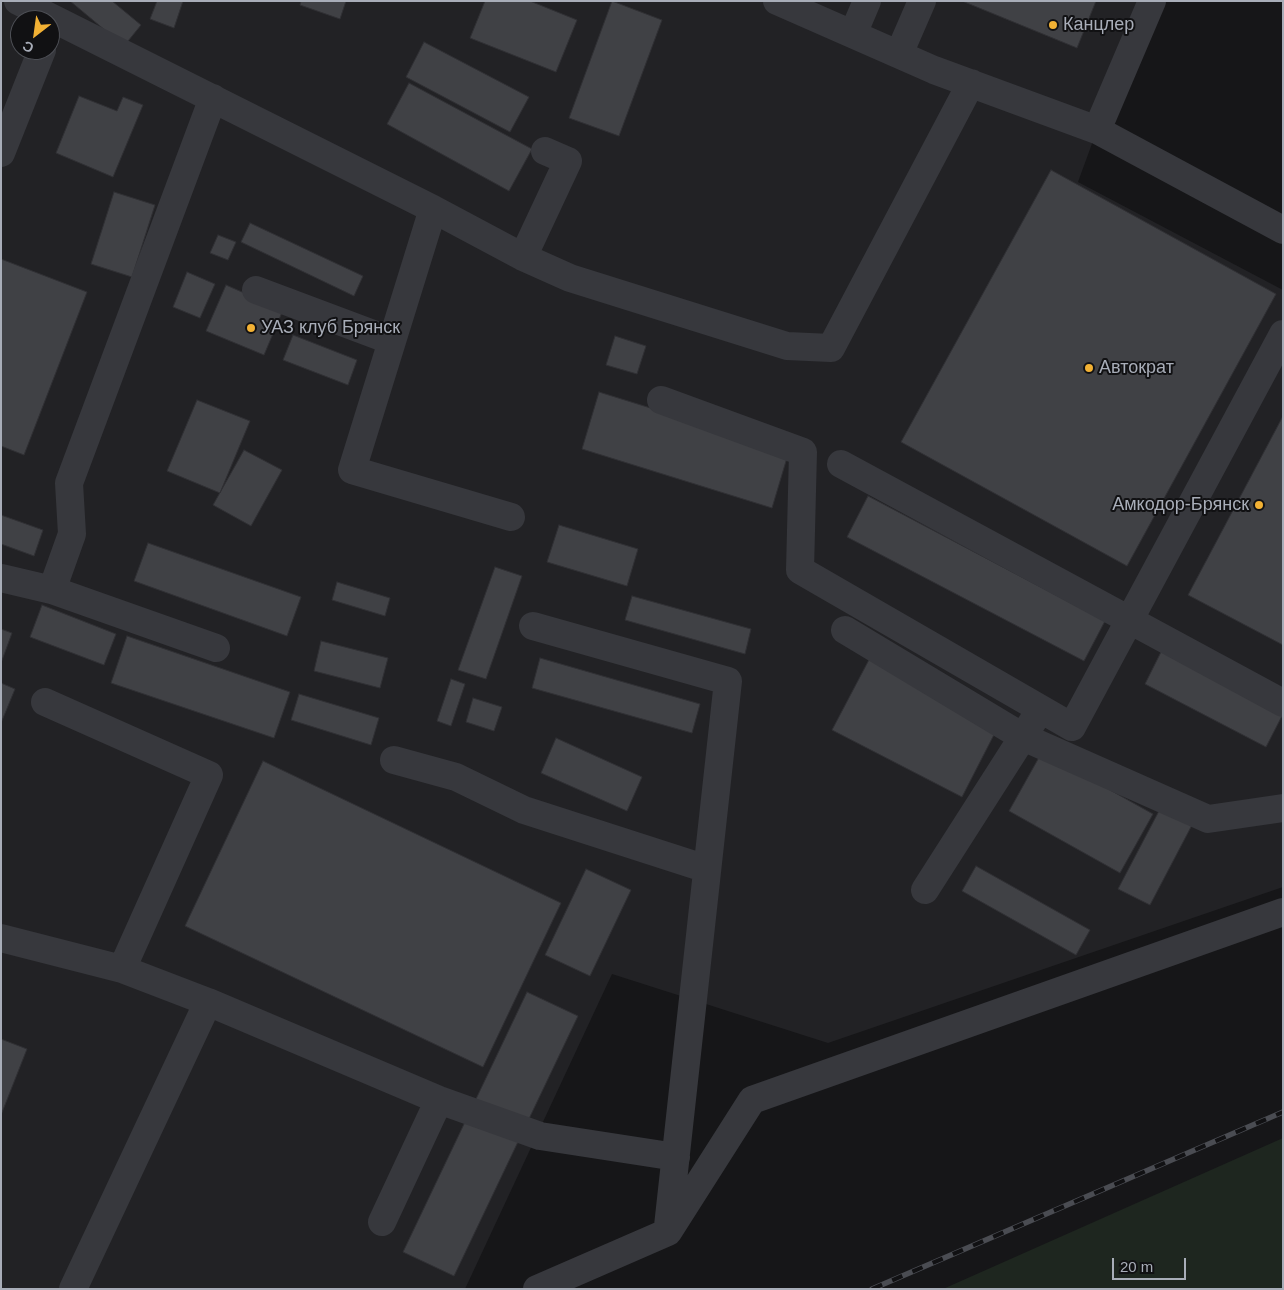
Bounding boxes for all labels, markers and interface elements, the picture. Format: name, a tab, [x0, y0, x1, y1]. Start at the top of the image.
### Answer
north arrow	[10, 10, 60, 60]
place label: Канцлер	[1063, 14, 1134, 36]
marker: Канцлер	[1047, 19, 1059, 31]
text: С	[20, 38, 36, 57]
place label: УАЗ клуб Брянск	[261, 317, 400, 339]
marker: УАЗ клуб Брянск	[245, 322, 257, 334]
place label: Автократ	[1099, 357, 1174, 379]
marker: Автократ	[1083, 362, 1095, 374]
place label: Амкодор-Брянск	[1112, 494, 1249, 516]
marker: Амкодор-Брянск	[1253, 499, 1265, 511]
scale bar	[1114, 1248, 1188, 1280]
text: 20 m	[1120, 1258, 1153, 1275]

